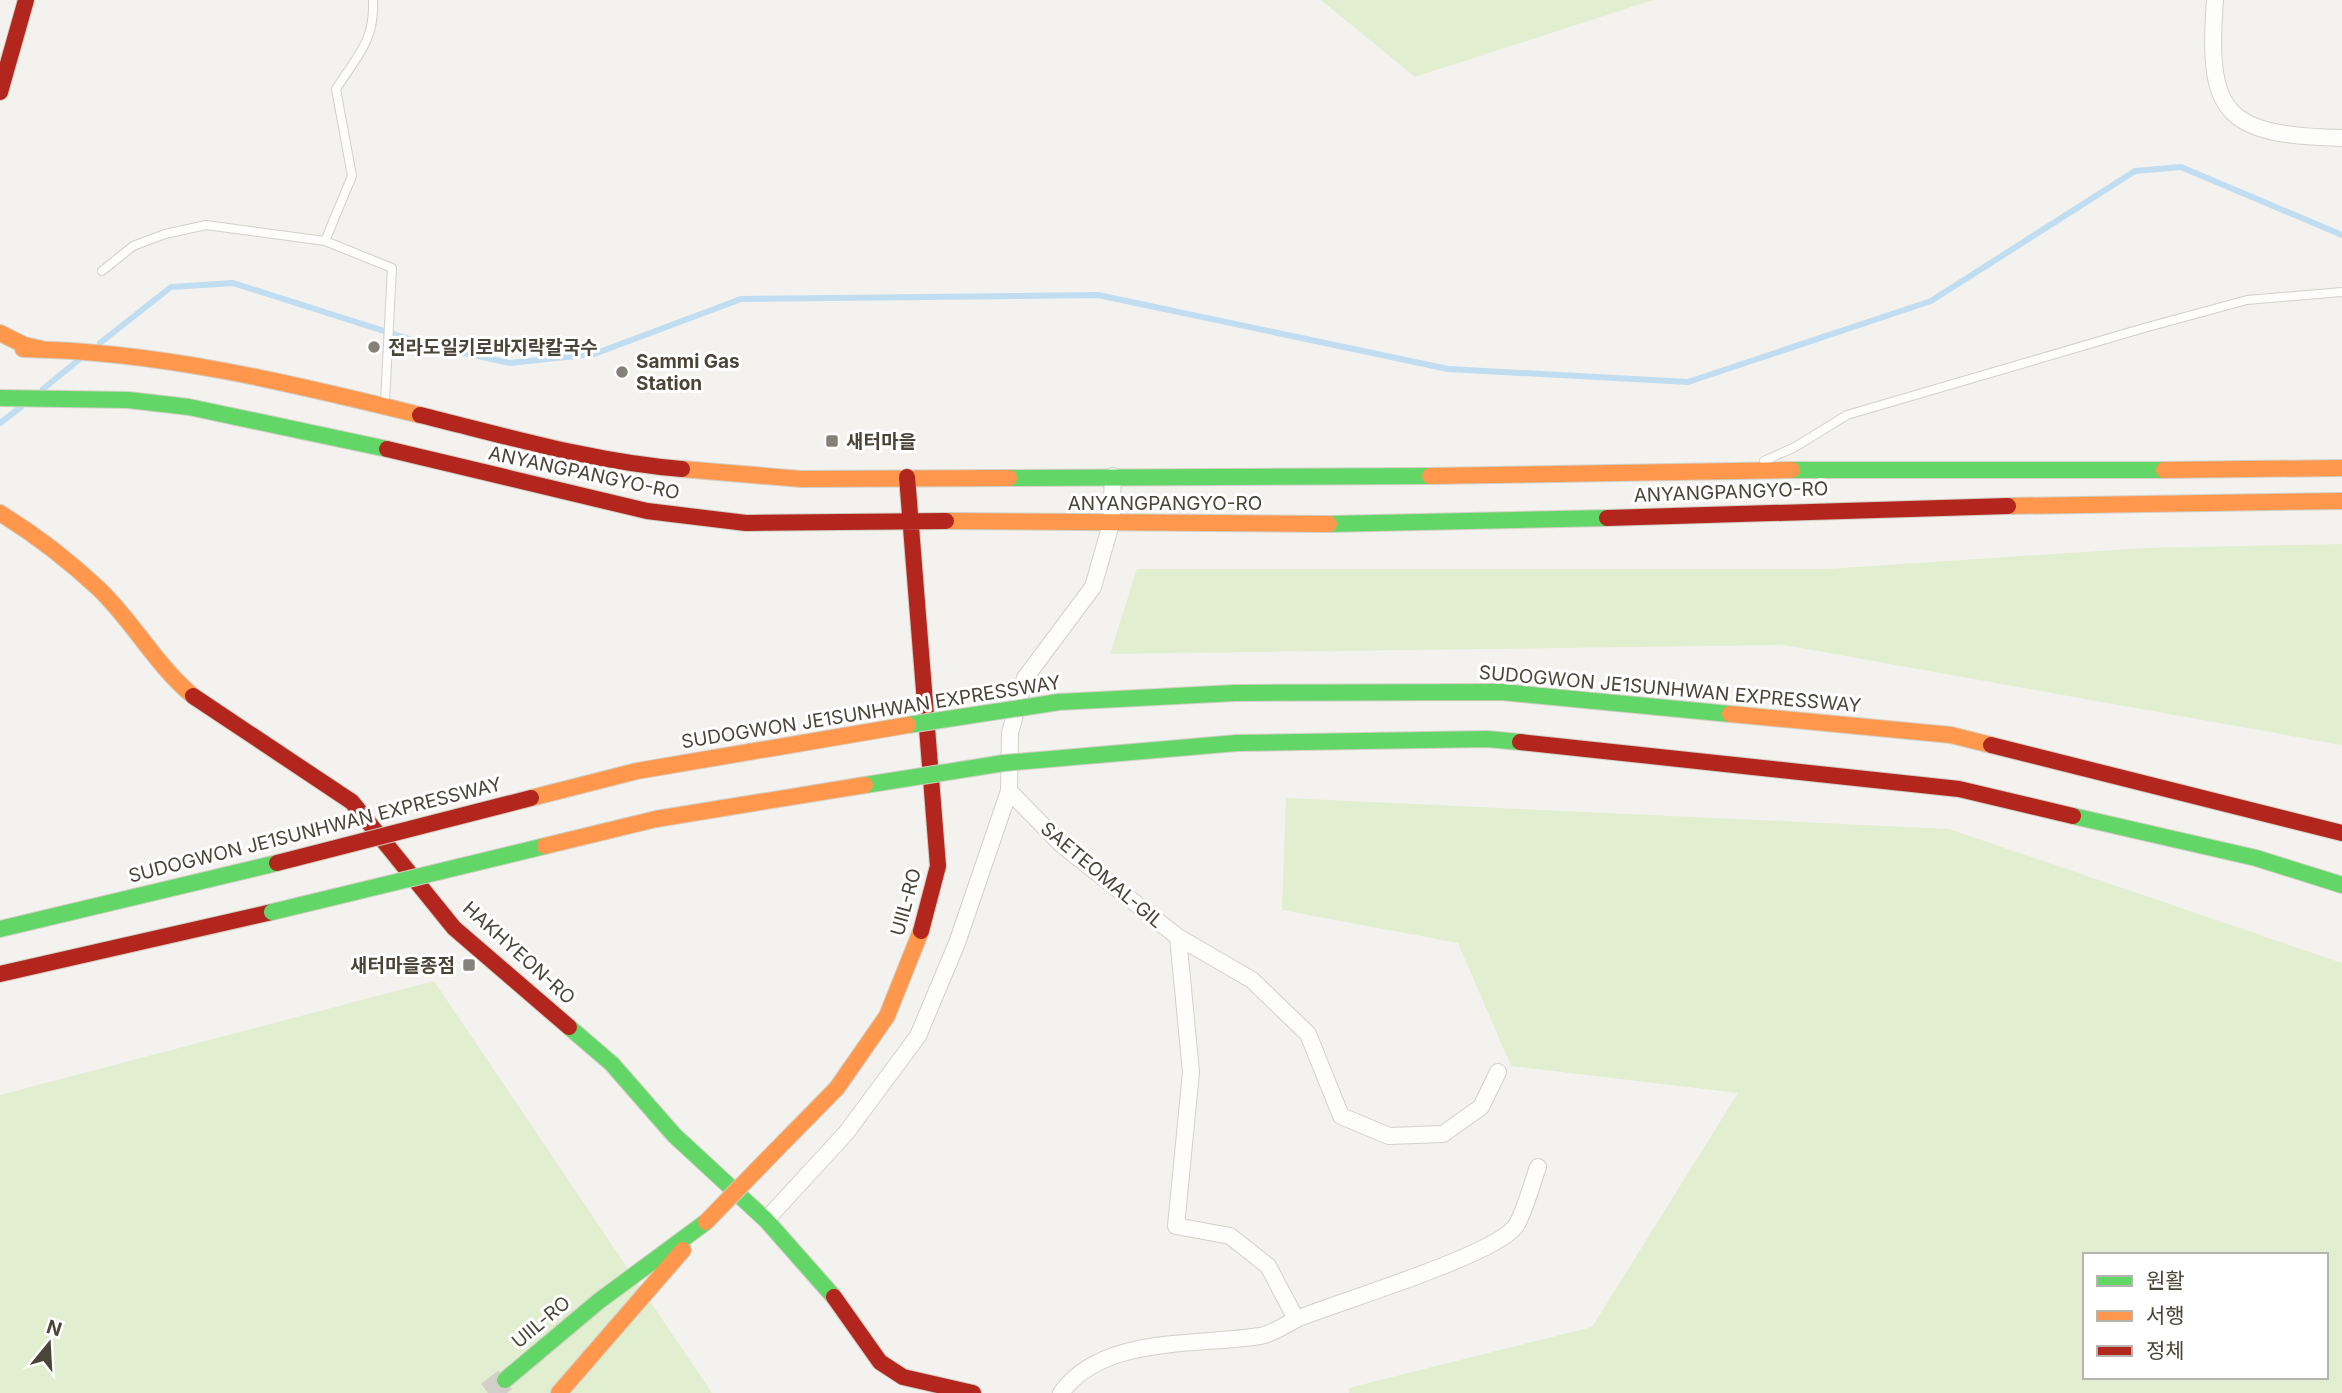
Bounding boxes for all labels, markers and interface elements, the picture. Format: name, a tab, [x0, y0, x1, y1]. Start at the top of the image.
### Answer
place label: 전라도일키로바지락칼국수	[388, 336, 598, 359]
marker: 전라도일키로바지락칼국수	[366, 339, 382, 355]
place label: Sammi Gas Station	[636, 350, 740, 395]
marker: Sammi Gas Station	[614, 364, 630, 380]
place label: 새터마을	[846, 430, 916, 453]
marker: 새터마을	[824, 433, 840, 449]
street label: ANYANGPANGYO-RO	[486, 442, 682, 504]
street label: ANYANGPANGYO-RO	[1633, 477, 1829, 507]
street label: ANYANGPANGYO-RO	[1068, 492, 1262, 515]
street label: SUDOGWON JE1SUNHWAN EXPRESSWAY	[1478, 661, 1862, 717]
street label: SUDOGWON JE1SUNHWAN EXPRESSWAY	[680, 671, 1062, 753]
street label: SUDOGWON JE1SUNHWAN EXPRESSWAY	[126, 772, 504, 888]
street label: SAETEOMAL-GIL	[1036, 817, 1168, 933]
street label: UIIL-RO	[886, 866, 926, 938]
street label: HAKHYEON-RO	[458, 897, 580, 1009]
place label: 새터마을종점	[350, 954, 455, 977]
marker: 새터마을종점	[461, 957, 477, 973]
legend	[2083, 1253, 2328, 1379]
text: 원활	[2146, 1268, 2185, 1293]
street label: UIIL-RO	[507, 1291, 575, 1353]
text: 서행	[2146, 1303, 2185, 1328]
north arrow	[14, 1309, 84, 1379]
text: N	[44, 1315, 65, 1341]
text: 정체	[2146, 1338, 2185, 1363]

